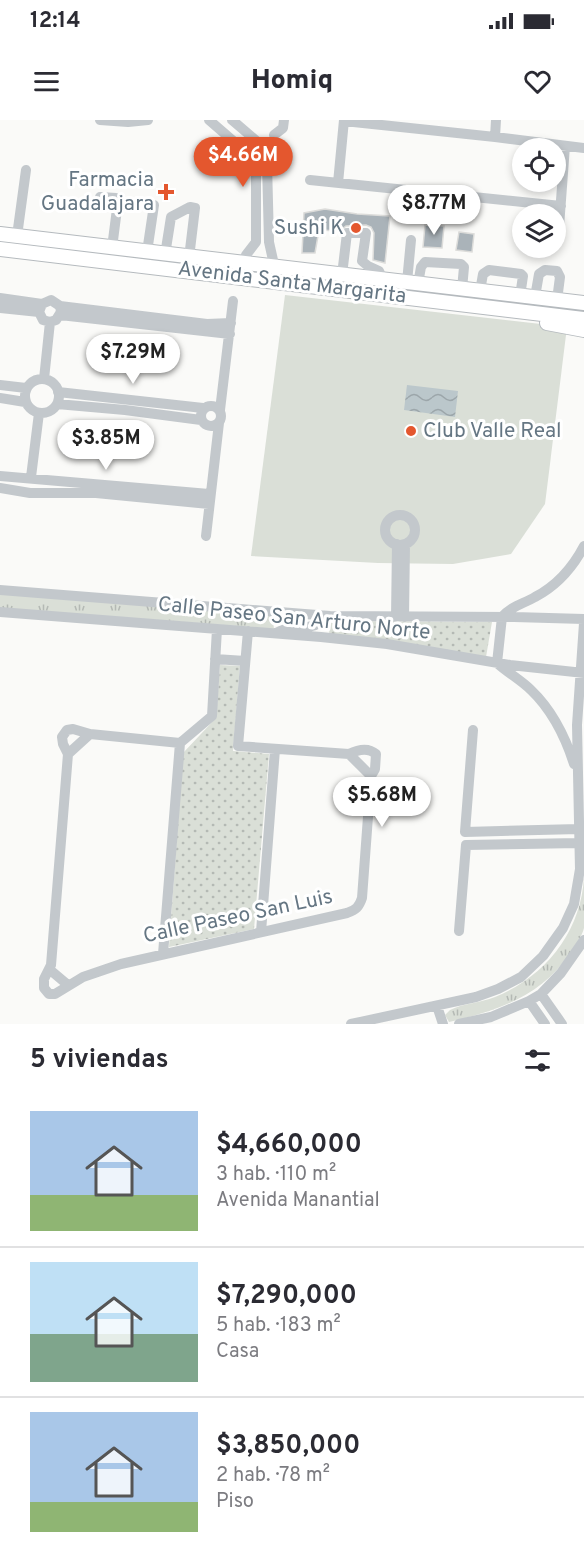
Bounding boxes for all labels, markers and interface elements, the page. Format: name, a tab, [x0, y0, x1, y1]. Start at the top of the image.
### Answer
text: 12:14	[30, 8, 81, 35]
text: Homiq	[251, 64, 333, 98]
icon: menu	[30, 65, 63, 98]
icon: heart	[521, 65, 554, 98]
pin: $4.66M	[194, 137, 292, 188]
map controls	[512, 138, 566, 258]
button: locate	[512, 138, 566, 192]
text: $4.66M	[208, 143, 278, 169]
place label: Farmacia Guadalajara	[41, 167, 154, 218]
marker: Farmacia Guadalajara	[159, 185, 173, 199]
pin: $8.77M	[385, 185, 483, 236]
text: $8.77M	[402, 191, 466, 217]
button: layers	[512, 204, 566, 258]
place label: Sushi K	[274, 215, 344, 242]
marker: Sushi K	[349, 221, 363, 235]
street label: Avenida Santa Margarita	[176, 256, 408, 310]
pin: $7.29M	[84, 334, 182, 385]
text: $7.29M	[100, 340, 166, 366]
place label: Club Valle Real	[423, 418, 562, 445]
pin: $3.85M	[57, 420, 155, 471]
marker: Club Valle Real	[404, 424, 418, 438]
text: $3.85M	[71, 426, 141, 452]
street label: Calle Paseo San Arturo Norte	[156, 591, 432, 647]
pin: $5.68M	[333, 777, 431, 828]
text: $5.68M	[347, 783, 417, 809]
street label: Calle Paseo San Luis	[141, 884, 335, 950]
text: 5 viviendas	[30, 1044, 168, 1077]
icon: filters	[521, 1044, 554, 1077]
text: $4,660,000	[216, 1129, 362, 1162]
icon: home	[78, 1135, 150, 1207]
text: 3 hab. · 110 m²	[216, 1162, 336, 1188]
text: Avenida Manantial	[216, 1188, 380, 1214]
text: $7,290,000	[216, 1280, 357, 1313]
icon: home	[78, 1286, 150, 1358]
text: 5 hab. · 183 m²	[216, 1313, 341, 1339]
text: Casa	[216, 1339, 259, 1365]
text: $3,850,000	[216, 1430, 360, 1463]
icon: home	[78, 1436, 150, 1508]
text: 2 hab. · 78 m²	[216, 1463, 330, 1489]
text: Piso	[216, 1489, 254, 1515]

